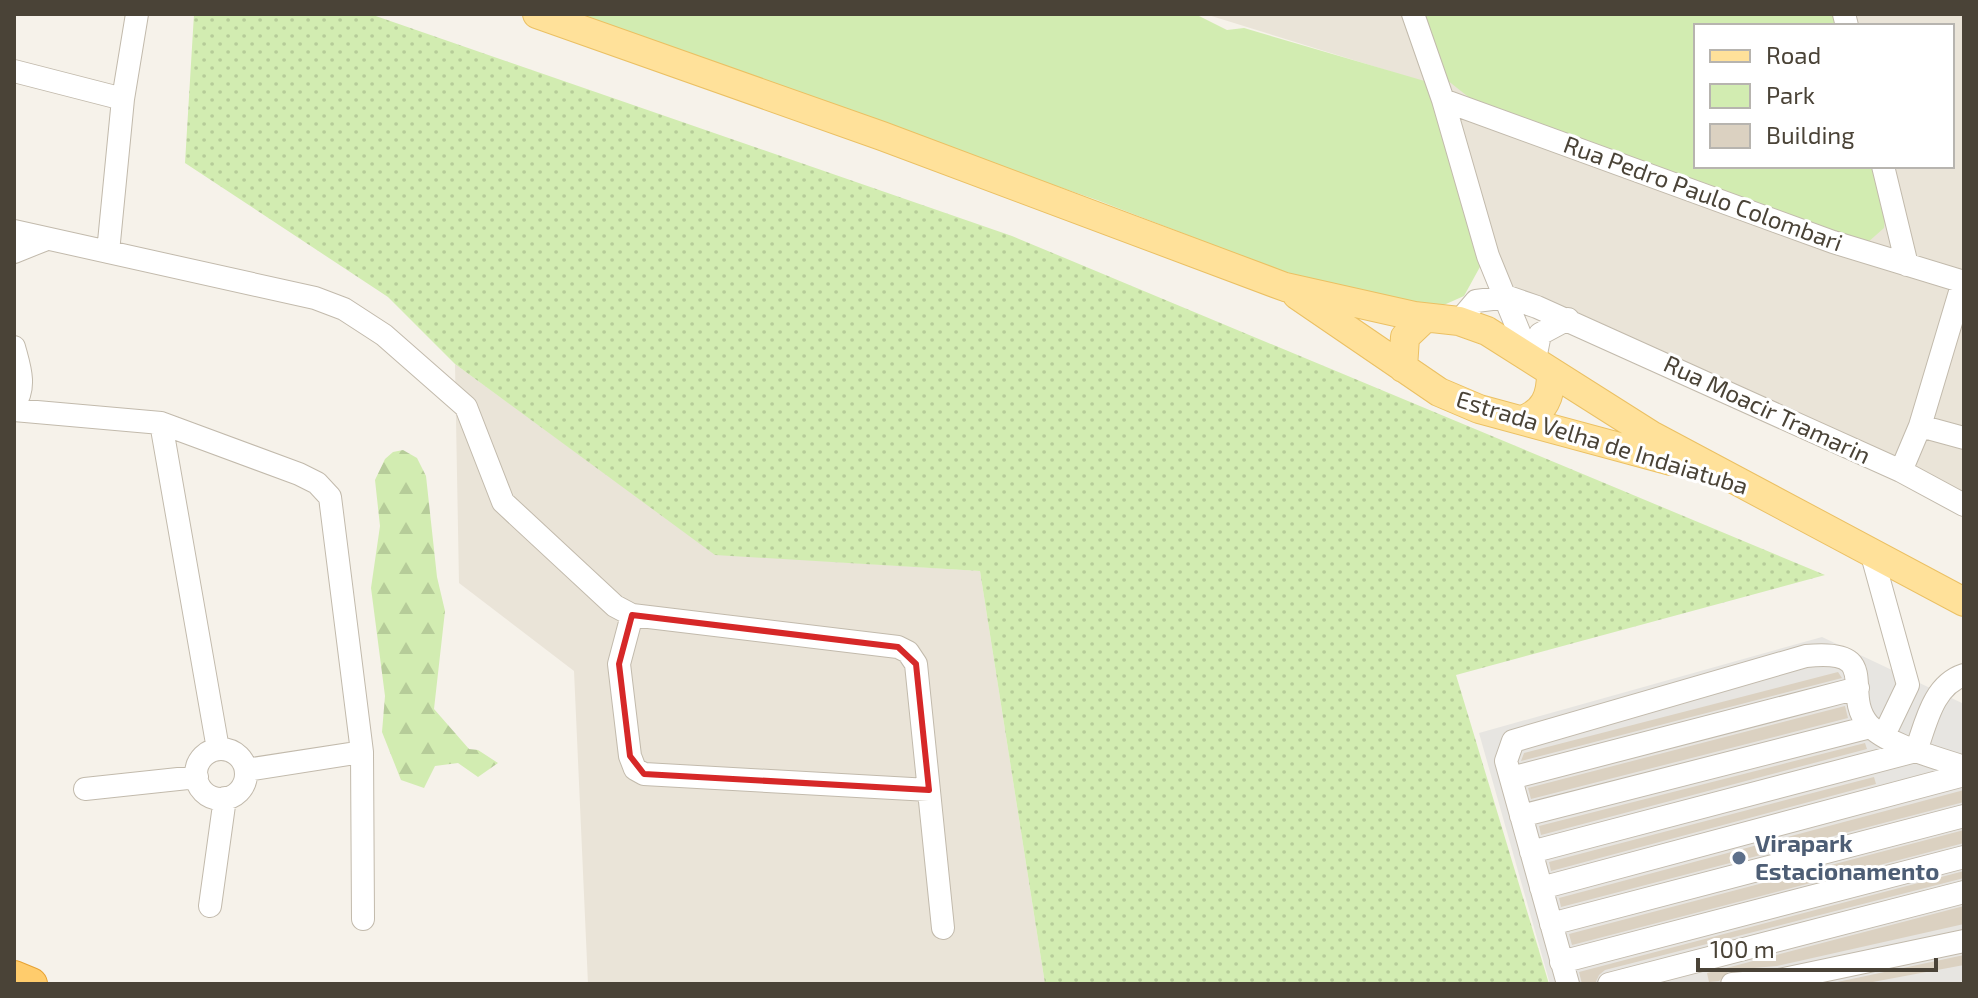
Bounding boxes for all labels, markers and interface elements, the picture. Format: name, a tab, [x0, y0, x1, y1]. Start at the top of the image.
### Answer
legend	[1694, 24, 1954, 168]
text: Road	[1766, 40, 1821, 69]
text: Park	[1766, 80, 1815, 109]
text: Building	[1766, 120, 1855, 149]
street label: Rua Pedro Paulo Colombari	[1560, 129, 1847, 257]
street label: Rua Moacir Tramarin	[1660, 348, 1876, 469]
street label: Estrada Velha de Indaiatuba	[1453, 383, 1752, 500]
place label: Virapark Estacionamento	[1755, 828, 1939, 885]
marker: Virapark Estacionamento	[1730, 849, 1748, 867]
scale bar	[1698, 922, 1936, 972]
text: 100 m	[1710, 934, 1775, 963]

